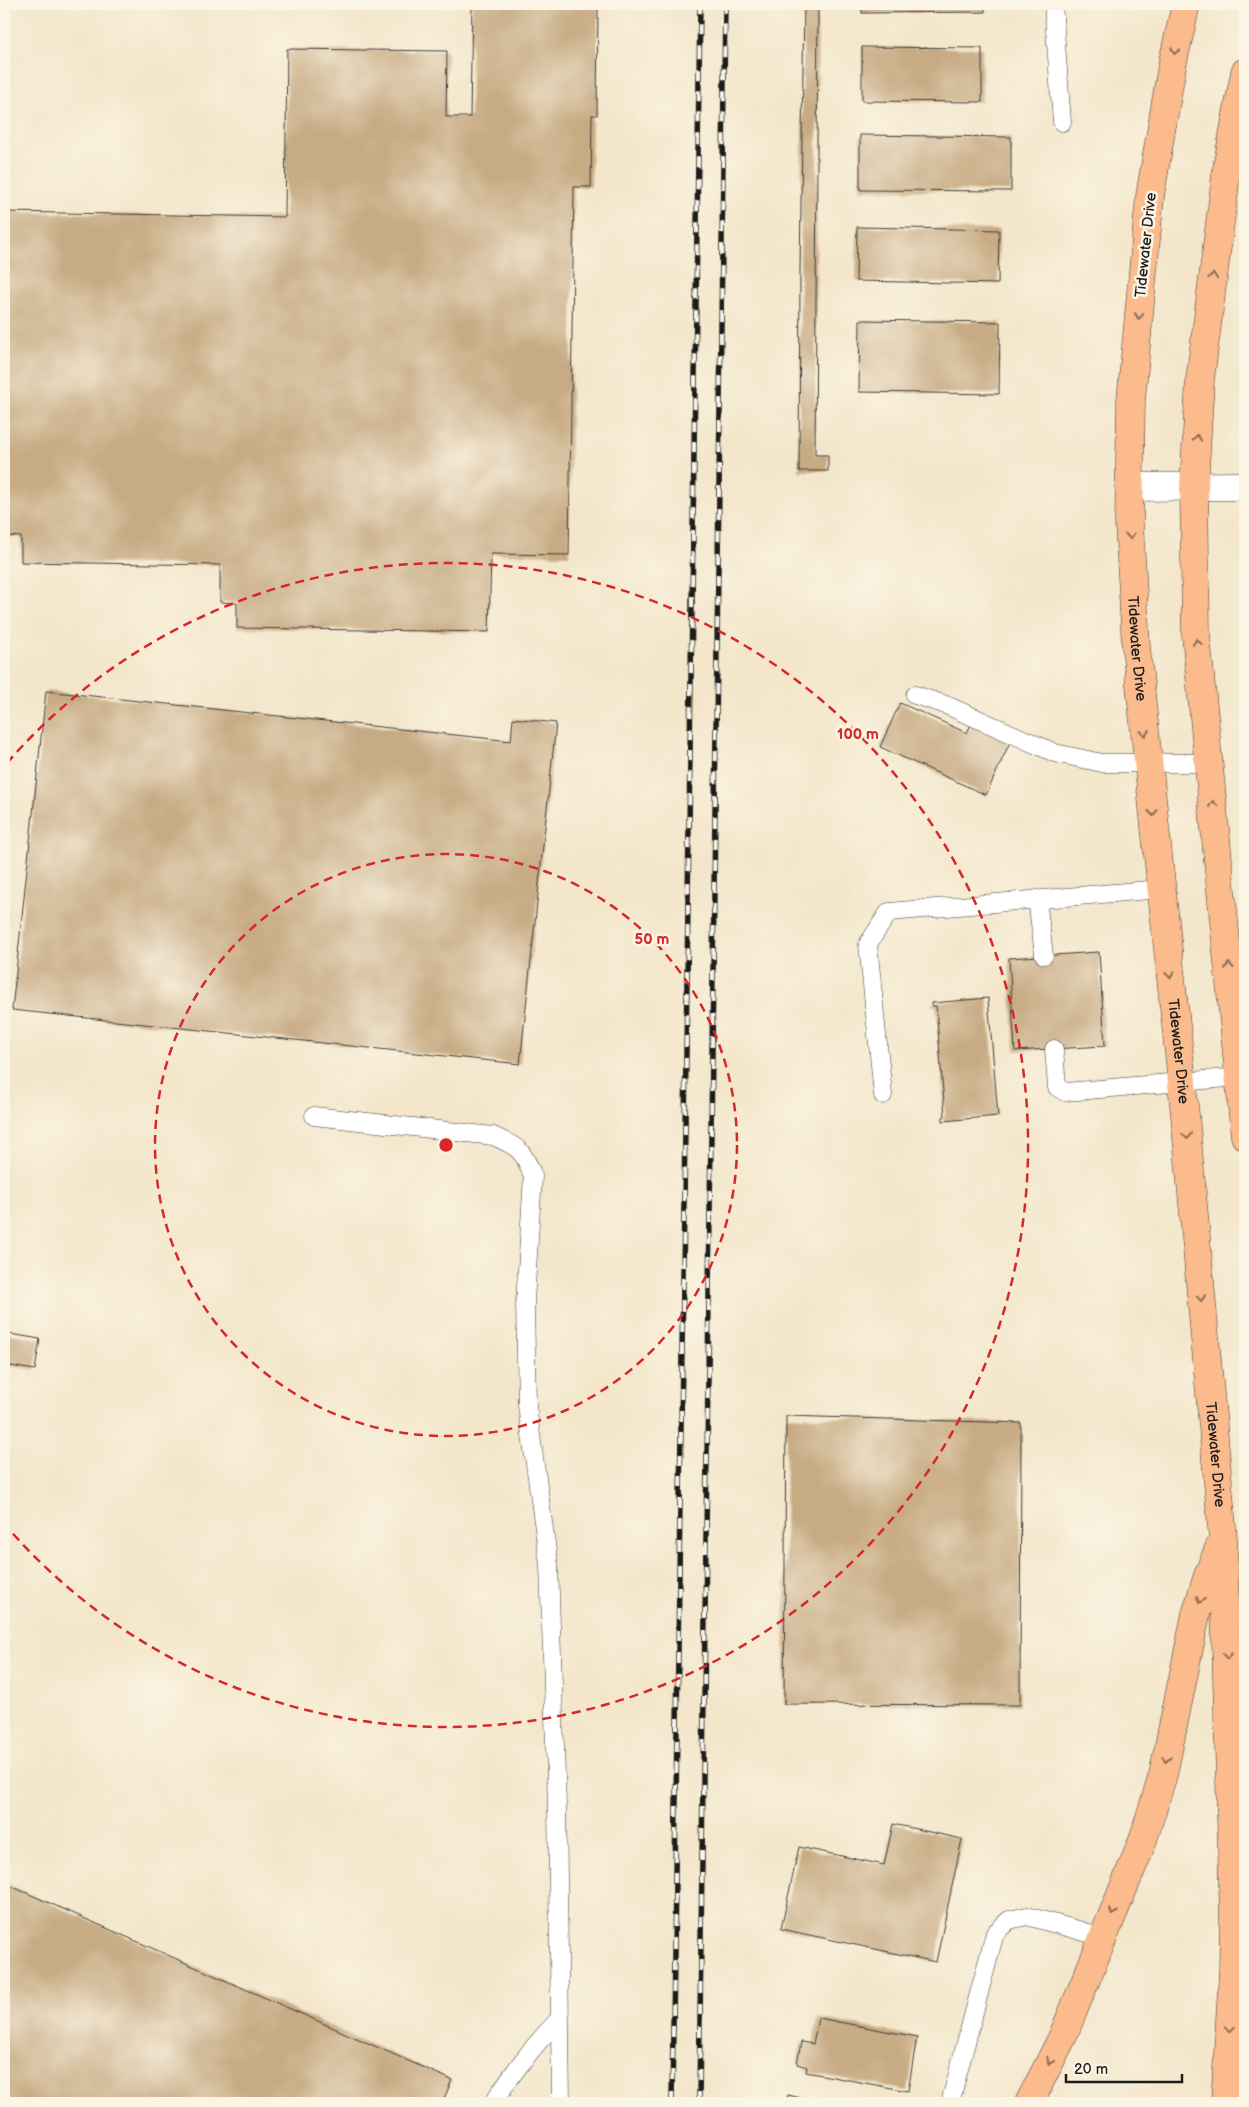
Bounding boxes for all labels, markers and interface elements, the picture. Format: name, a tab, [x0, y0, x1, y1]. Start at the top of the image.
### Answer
one-way arrow	[1170, 47, 1181, 56]
street label: Tidewater Drive	[1131, 191, 1161, 299]
one-way arrow	[1208, 272, 1218, 281]
one-way arrow	[1134, 312, 1145, 320]
one-way arrow	[1191, 434, 1202, 442]
one-way arrow	[1124, 532, 1135, 540]
street label: Tidewater Drive	[1124, 595, 1151, 702]
one-way arrow	[1192, 638, 1203, 646]
text: 100 m	[837, 725, 879, 744]
one-way arrow	[1139, 729, 1150, 737]
one-way arrow	[1208, 800, 1219, 808]
one-way arrow	[1147, 809, 1158, 817]
text: 50 m	[635, 930, 670, 949]
one-way arrow	[1224, 961, 1235, 969]
one-way arrow	[1164, 971, 1175, 979]
street label: Tidewater Drive	[1164, 998, 1193, 1105]
one-way arrow	[1181, 1133, 1192, 1141]
centre of rings	[437, 1136, 455, 1154]
one-way arrow	[1196, 1295, 1207, 1303]
street label: Tidewater Drive	[1201, 1401, 1230, 1508]
one-way arrow	[1196, 1595, 1206, 1603]
one-way arrow	[1221, 1653, 1232, 1661]
one-way arrow	[1162, 1754, 1172, 1763]
one-way arrow	[1109, 1907, 1120, 1916]
one-way arrow	[1224, 2025, 1235, 2033]
scale bar	[1066, 2052, 1183, 2084]
one-way arrow	[1046, 2056, 1056, 2065]
text: 20 m	[1074, 2060, 1108, 2079]

